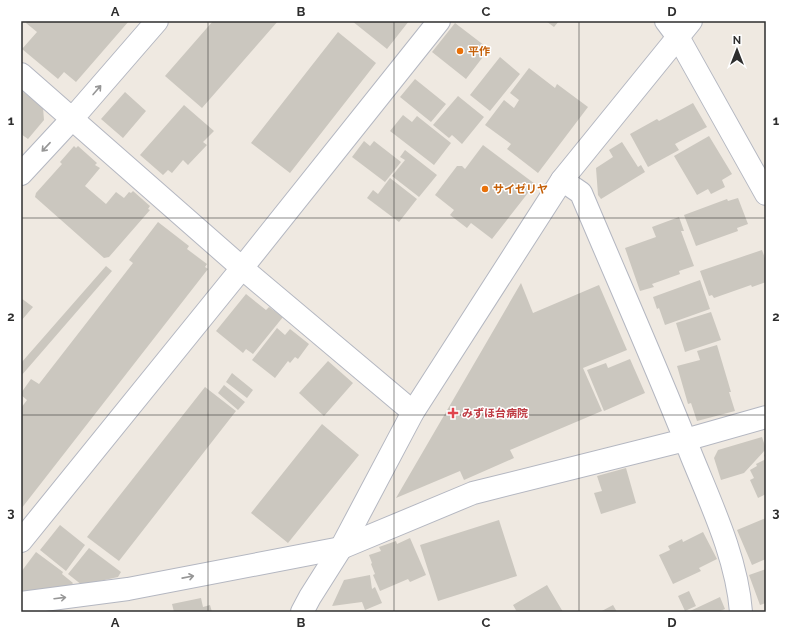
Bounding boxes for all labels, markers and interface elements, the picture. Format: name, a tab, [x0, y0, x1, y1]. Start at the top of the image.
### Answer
text: A	[111, 4, 120, 19]
text: B	[297, 4, 306, 19]
text: C	[482, 4, 491, 19]
text: D	[667, 4, 677, 19]
north arrow	[717, 30, 757, 70]
text: N	[733, 34, 741, 47]
place label: 平作	[468, 45, 490, 58]
marker: 平作	[455, 46, 465, 56]
one-way arrow	[93, 85, 102, 95]
text: 1	[8, 113, 15, 128]
text: 1	[773, 113, 780, 128]
one-way arrow	[42, 142, 51, 152]
place label: サイゼリヤ	[493, 183, 548, 196]
marker: サイゼリヤ	[480, 184, 490, 194]
text: 2	[7, 309, 15, 324]
text: 2	[772, 309, 780, 324]
marker: みずほ台病院	[447, 407, 459, 419]
place label: みずほ台病院	[462, 407, 528, 420]
text: 3	[7, 505, 15, 520]
text: 3	[772, 505, 780, 520]
one-way arrow	[181, 573, 194, 581]
one-way arrow	[53, 594, 66, 602]
text: A	[111, 615, 120, 630]
text: B	[297, 615, 306, 630]
text: C	[482, 615, 491, 630]
text: D	[667, 615, 677, 630]

